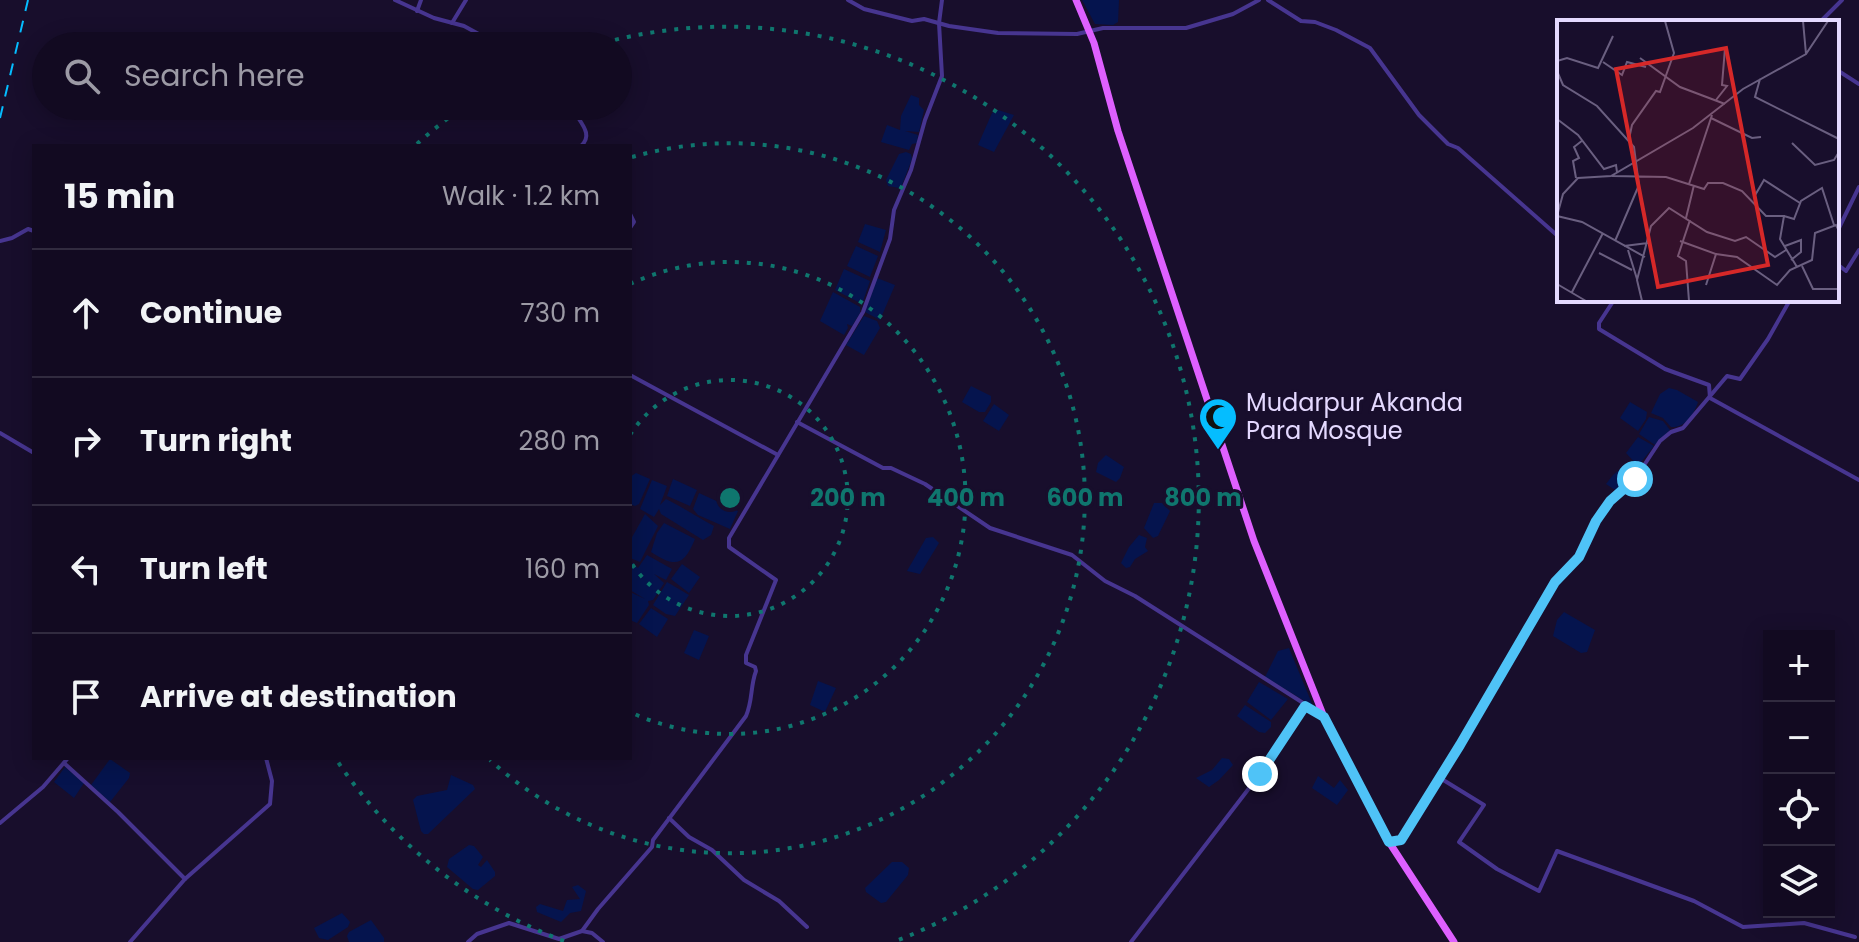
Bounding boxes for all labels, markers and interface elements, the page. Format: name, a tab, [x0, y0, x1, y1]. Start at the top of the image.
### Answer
inset map	[1557, 20, 1839, 302]
search box	[32, 32, 632, 120]
icon: search	[60, 54, 104, 98]
text: Search here	[124, 54, 305, 97]
text: 15 min	[64, 172, 175, 220]
text: Walk · 1.2 km	[442, 178, 600, 214]
icon: ahead	[64, 291, 108, 335]
text: Continue	[140, 291, 282, 334]
text: 730 m	[520, 295, 600, 331]
place label: Mudarpur Akanda Para Mosque	[1246, 386, 1463, 447]
mosque icon: Mudarpur Akanda Para Mosque	[1197, 396, 1239, 451]
icon: right	[64, 419, 108, 463]
text: Turn right	[140, 419, 292, 462]
text: 280 m	[519, 423, 600, 459]
route start	[1617, 461, 1653, 497]
text: 200 m	[810, 481, 886, 514]
text: 400 m	[927, 481, 1005, 514]
text: 600 m	[1046, 481, 1124, 514]
text: 800 m	[1164, 481, 1242, 514]
centre of rings	[716, 484, 744, 512]
icon: left	[64, 547, 108, 591]
text: Turn left	[140, 547, 268, 590]
text: 160 m	[525, 551, 600, 587]
map controls	[1763, 630, 1835, 918]
button: +	[1763, 630, 1835, 702]
icon: arrive	[64, 675, 108, 719]
text: Arrive at destination	[140, 675, 457, 718]
button: −	[1763, 702, 1835, 774]
route end	[1242, 756, 1278, 792]
button: locate	[1763, 774, 1835, 846]
button: layers	[1763, 846, 1835, 918]

